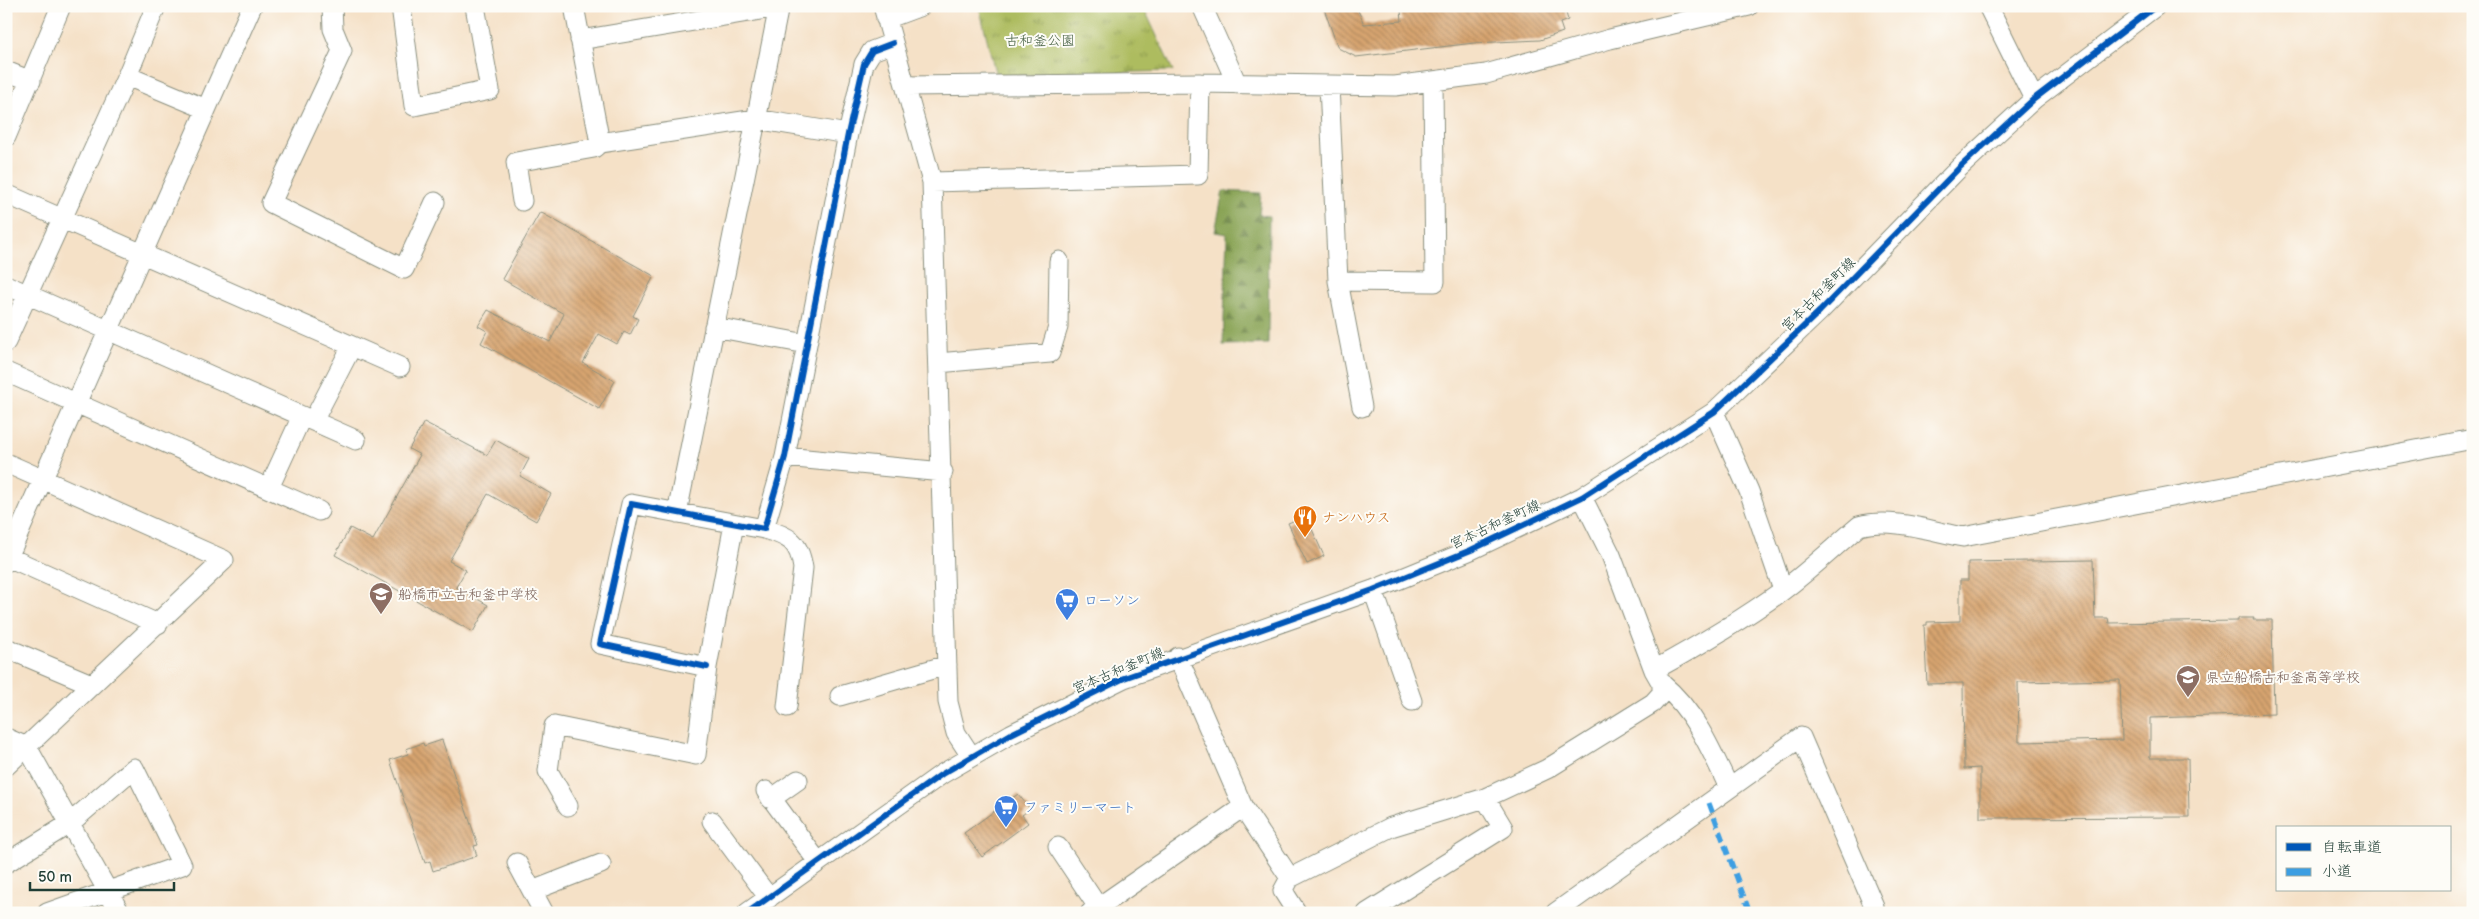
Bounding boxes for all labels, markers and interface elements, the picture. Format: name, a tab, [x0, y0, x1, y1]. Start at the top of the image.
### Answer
park label: 古和釜公園	[1005, 32, 1075, 49]
street label: 宮本古和釜町線	[1778, 254, 1859, 335]
street label: 宮本古和釜町線	[1447, 496, 1543, 553]
restaurant icon: ナンハウス	[1292, 504, 1318, 538]
place label: ナンハウス	[1322, 509, 1391, 526]
school or university icon: 船橋市立古和釜中学校	[368, 581, 394, 615]
place label: 船橋市立古和釜中学校	[398, 586, 538, 603]
supermarket icon: ローソン	[1054, 587, 1080, 621]
place label: ローソン	[1084, 592, 1140, 609]
street label: 宮本古和釜町線	[1070, 643, 1167, 697]
school or university icon: 県立船橋古和釜高等学校	[2175, 664, 2201, 698]
place label: 県立船橋古和釜高等学校	[2206, 669, 2360, 686]
supermarket icon: ファミリーマート	[993, 794, 1019, 828]
place label: ファミリーマート	[1024, 799, 1136, 816]
legend	[2276, 826, 2452, 892]
text: 自転車道	[2322, 838, 2382, 857]
scale bar	[30, 859, 174, 891]
text: 小道	[2322, 862, 2352, 881]
text: 50 m	[38, 868, 72, 887]

